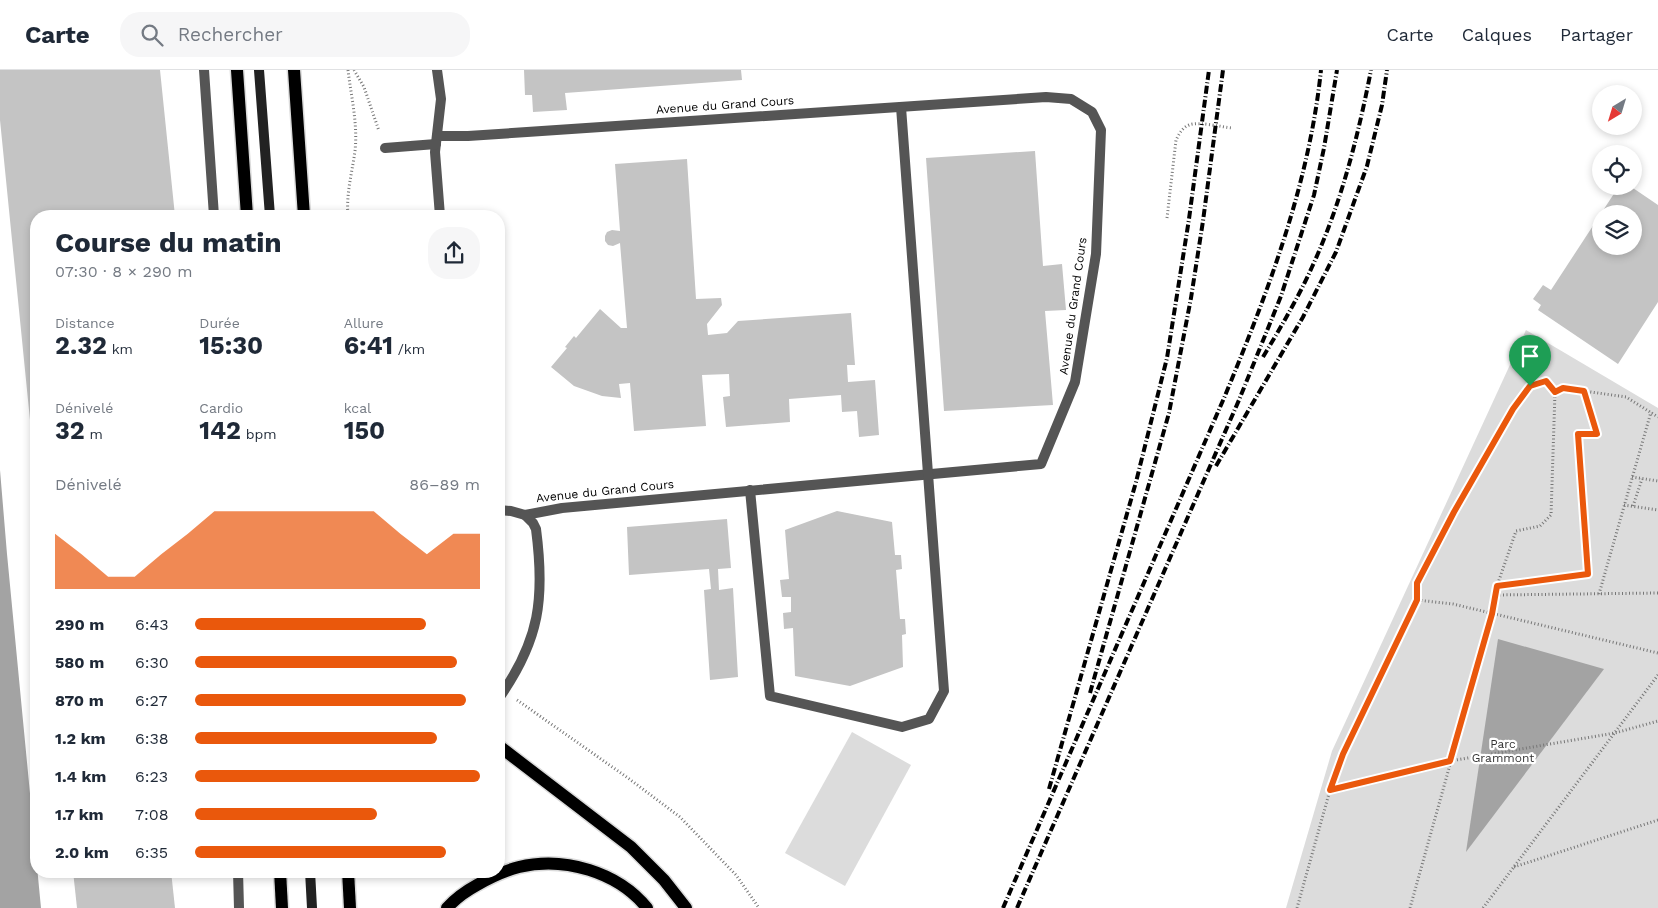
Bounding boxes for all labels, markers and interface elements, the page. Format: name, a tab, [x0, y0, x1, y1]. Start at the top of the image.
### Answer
search box	[120, 12, 470, 57]
text: Carte	[25, 21, 90, 49]
icon: search	[138, 21, 166, 49]
text: Rechercher	[178, 23, 283, 46]
text: Carte	[1386, 24, 1434, 45]
text: Calques	[1462, 24, 1532, 45]
text: Partager	[1560, 24, 1633, 45]
north arrow	[1592, 85, 1642, 135]
map controls	[1592, 85, 1642, 255]
street label: Avenue du Grand Cours	[655, 93, 795, 117]
button: locate	[1592, 145, 1642, 195]
button: layers	[1592, 205, 1642, 255]
text: Course du matin	[55, 226, 282, 259]
button: share	[428, 227, 480, 279]
street label: Avenue du Grand Cours	[1056, 236, 1090, 376]
text: 07:30 · 8 × 290 m	[55, 262, 192, 281]
text: Distance	[55, 315, 115, 331]
text: Durée	[199, 315, 240, 331]
text: Allure	[344, 315, 384, 331]
text: 2.32	[55, 331, 107, 360]
text: 15:30	[199, 331, 263, 360]
text: 6:41	[344, 331, 393, 360]
pin	[1509, 335, 1551, 386]
text: km	[107, 341, 133, 357]
text: /km	[393, 341, 425, 357]
icon: arrive	[1516, 342, 1544, 370]
text: Dénivelé	[55, 400, 113, 416]
text: Cardio	[199, 400, 243, 416]
text: kcal	[344, 400, 371, 416]
text: 32	[55, 416, 85, 445]
text: 142	[199, 416, 241, 445]
text: 150	[344, 416, 385, 445]
text: m	[85, 426, 103, 442]
text: bpm	[241, 426, 277, 442]
text: Dénivelé	[55, 475, 122, 494]
text: 86–89 m	[409, 475, 480, 494]
street label: Avenue du Grand Cours	[535, 477, 675, 505]
text: 290 m	[55, 615, 104, 634]
text: 6:43	[135, 615, 169, 634]
text: 580 m	[55, 653, 104, 672]
text: 6:30	[135, 653, 169, 672]
text: 870 m	[55, 691, 104, 710]
text: 6:27	[135, 691, 167, 710]
text: 1.2 km	[55, 729, 106, 748]
text: 6:38	[135, 729, 169, 748]
park label: Parc Grammont	[1472, 737, 1534, 765]
text: 1.4 km	[55, 767, 106, 786]
text: 6:23	[135, 767, 168, 786]
text: 1.7 km	[55, 805, 104, 824]
text: 7:08	[135, 805, 169, 824]
text: 2.0 km	[55, 843, 109, 862]
text: 6:35	[135, 843, 168, 862]

